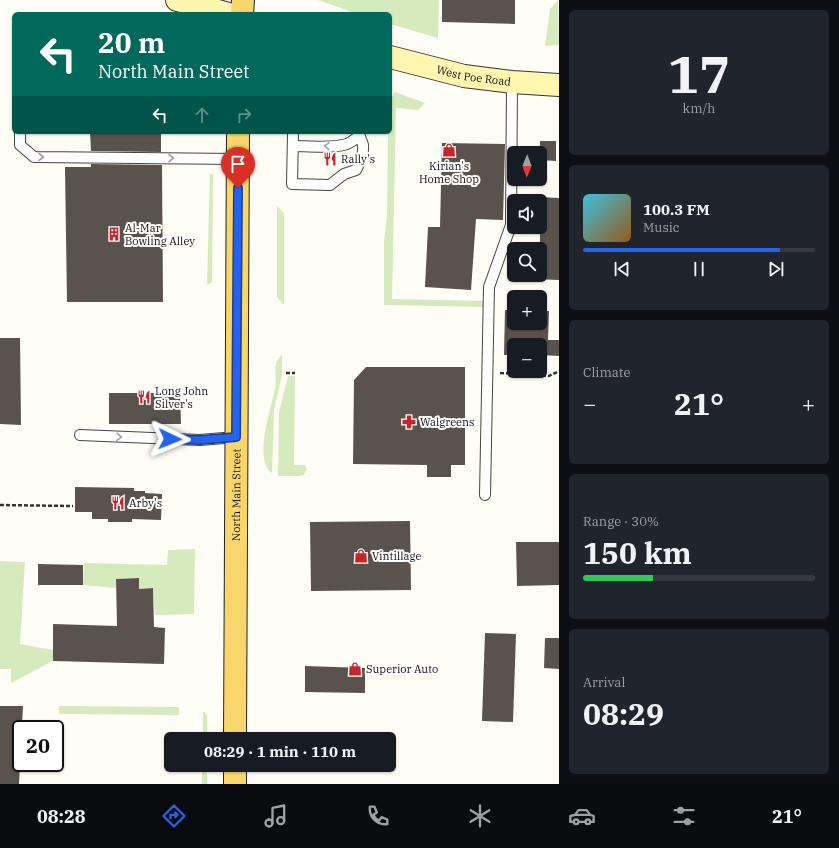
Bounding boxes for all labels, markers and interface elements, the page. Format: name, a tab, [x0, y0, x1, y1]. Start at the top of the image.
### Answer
text: 20 m	[98, 24, 165, 61]
icon: left	[32, 28, 84, 80]
text: 17	[668, 40, 730, 107]
text: North Main Street	[98, 60, 249, 83]
street label: West Poe Road	[435, 62, 512, 89]
text: km/h	[683, 100, 715, 117]
icon: left	[149, 104, 171, 126]
icon: ahead	[191, 104, 213, 126]
icon: right	[233, 104, 255, 126]
one-way arrow	[324, 142, 330, 150]
shop icon: Kirian's Home Shop	[441, 142, 457, 158]
north arrow	[507, 146, 547, 186]
map controls	[507, 146, 547, 378]
pin	[221, 147, 255, 188]
restaurant icon: Rally's	[322, 151, 338, 167]
place label: Rally's	[341, 152, 375, 166]
one-way arrow	[38, 153, 44, 161]
icon: arrive	[227, 153, 249, 175]
one-way arrow	[168, 154, 174, 162]
place label: Kirian's Home Shop	[419, 159, 479, 186]
button: sound	[507, 194, 547, 234]
text: 100.3 FM	[643, 200, 710, 219]
text: Music	[643, 219, 680, 236]
place label: Al-Mar Bowling Alley	[125, 221, 195, 248]
building icon: Al-Mar Bowling Alley	[106, 226, 122, 242]
button: search	[507, 242, 547, 282]
icon: previous	[611, 258, 633, 280]
icon: pause	[688, 258, 710, 280]
icon: next	[765, 258, 787, 280]
button: +	[507, 290, 547, 330]
button: −	[507, 338, 547, 378]
text: Climate	[583, 364, 630, 381]
place label: Long John Silver's	[155, 384, 208, 411]
text: 21°	[674, 384, 724, 423]
restaurant icon: Long John Silver's	[136, 389, 152, 405]
text: −	[583, 389, 596, 418]
text: +	[802, 389, 815, 418]
pharmacy icon: Walgreens	[401, 414, 417, 430]
place label: Walgreens	[420, 415, 474, 429]
position arrow	[149, 418, 191, 460]
one-way arrow	[116, 433, 122, 441]
street label: North Main Street	[229, 449, 243, 541]
restaurant icon: Arby's	[110, 495, 126, 511]
place label: Arby's	[129, 496, 162, 510]
text: Range · 30%	[583, 513, 659, 530]
text: 150 km	[583, 533, 692, 572]
shop icon: Vintillage	[353, 548, 369, 564]
place label: Vintillage	[372, 549, 421, 563]
shop icon: Superior Auto	[347, 661, 363, 677]
place label: Superior Auto	[366, 662, 438, 676]
text: Arrival	[583, 674, 625, 691]
text: 08:29	[583, 694, 664, 733]
speed limit sign: 20	[12, 720, 64, 772]
text: 08:29 · 1 min · 110 m	[204, 742, 356, 761]
icon: directions	[160, 802, 188, 830]
icon: music	[262, 802, 290, 830]
icon: phone	[364, 802, 392, 830]
icon: climate	[466, 802, 494, 830]
icon: car	[568, 802, 596, 830]
icon: filters	[670, 802, 698, 830]
text: 08:28	[37, 805, 86, 828]
text: 21°	[772, 805, 802, 828]

